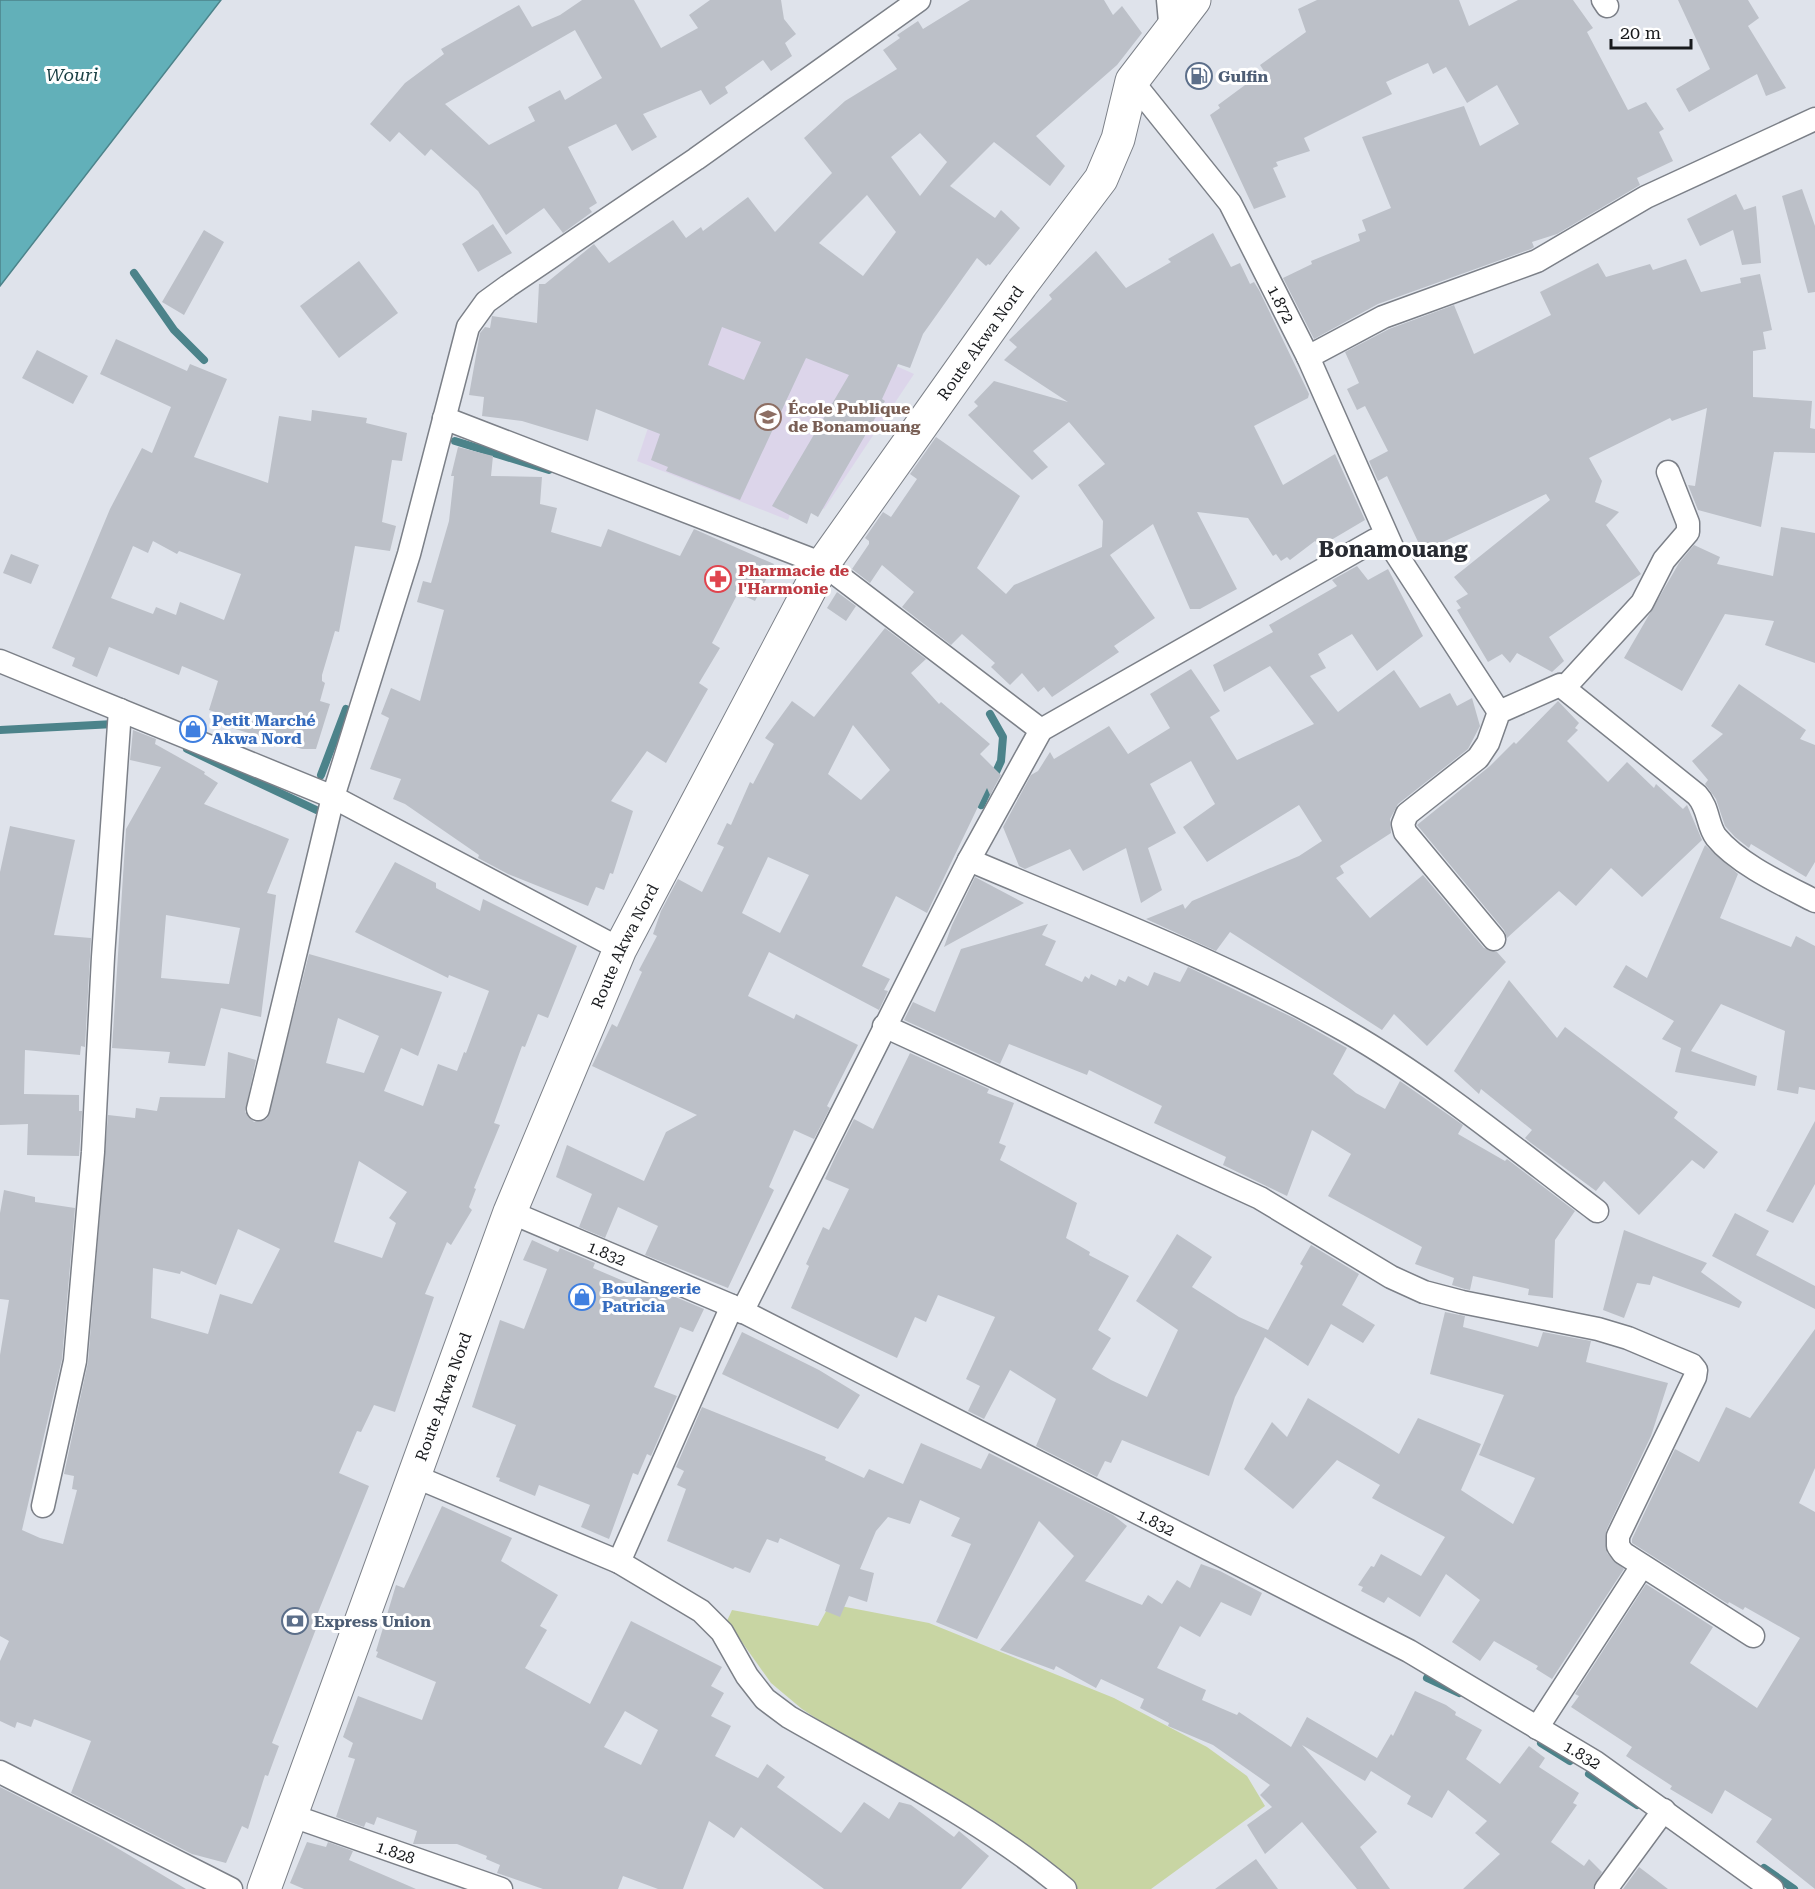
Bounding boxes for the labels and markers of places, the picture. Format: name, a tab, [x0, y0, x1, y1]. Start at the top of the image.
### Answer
fuel station icon: Gulfin	[1184, 61, 1214, 91]
place label: Gulfin	[1218, 67, 1269, 86]
place label: École Publique de Bonamouang	[788, 399, 921, 436]
school or university icon: École Publique de Bonamouang	[753, 402, 783, 432]
place label: Pharmacie de l'Harmonie	[738, 561, 849, 598]
pharmacy icon: Pharmacie de l'Harmonie	[703, 564, 733, 594]
place label: Petit Marché Akwa Nord	[212, 711, 316, 748]
shop icon: Petit Marché Akwa Nord	[178, 714, 208, 744]
place label: Boulangerie Patricia	[602, 1279, 701, 1316]
shop icon: Boulangerie Patricia	[567, 1282, 597, 1312]
bank icon: Express Union	[280, 1606, 310, 1636]
place label: Express Union	[314, 1612, 431, 1631]

